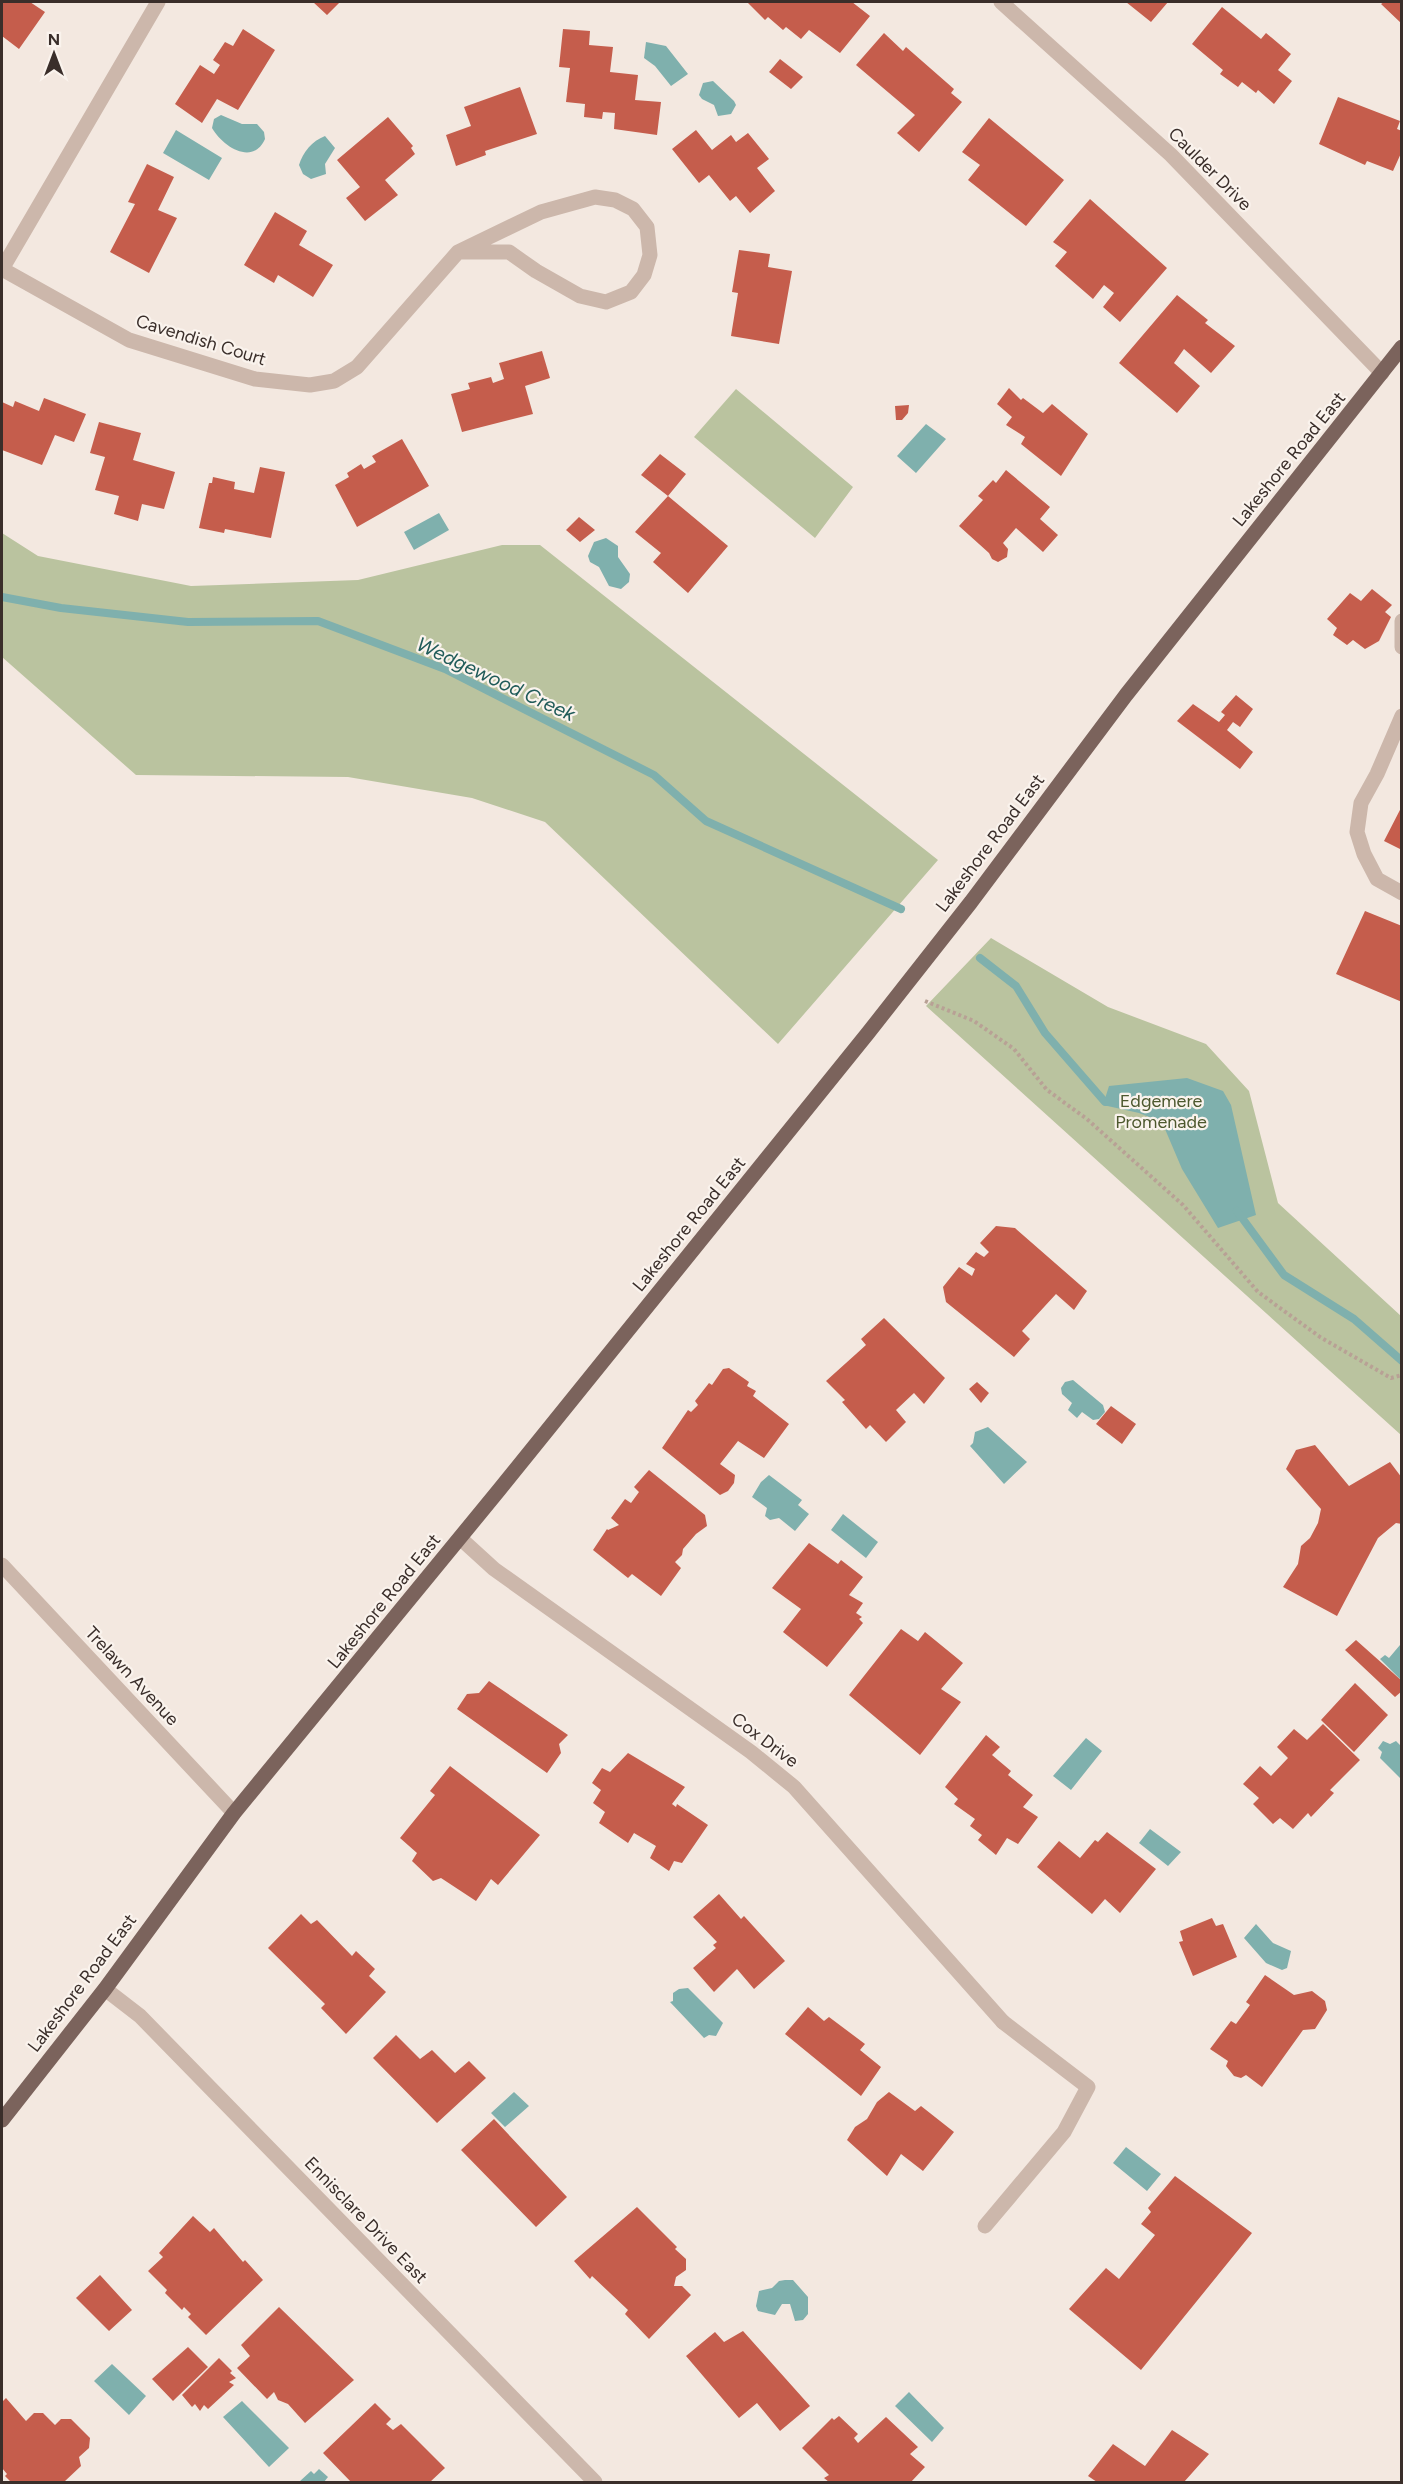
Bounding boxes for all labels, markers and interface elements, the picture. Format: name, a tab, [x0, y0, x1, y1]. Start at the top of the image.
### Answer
north arrow	[24, 24, 84, 84]
text: N	[48, 30, 60, 49]
street label: Caulder Drive	[1164, 123, 1256, 215]
street label: Cavendish Court	[133, 310, 269, 370]
street label: Lakeshore Road East	[1228, 387, 1350, 531]
water label: Wedgewood Creek	[413, 632, 580, 727]
street label: Lakeshore Road East	[931, 770, 1049, 916]
park label: Edgemere Promenade	[1115, 1090, 1207, 1133]
street label: Lakeshore Road East	[628, 1152, 750, 1296]
street label: Lakeshore Road East	[323, 1529, 445, 1673]
street label: Trelawn Avenue	[80, 1622, 184, 1730]
street label: Cox Drive	[727, 1708, 803, 1772]
street label: Lakeshore Road East	[23, 1910, 141, 2056]
street label: Ennisclare Drive East	[300, 2152, 432, 2288]

